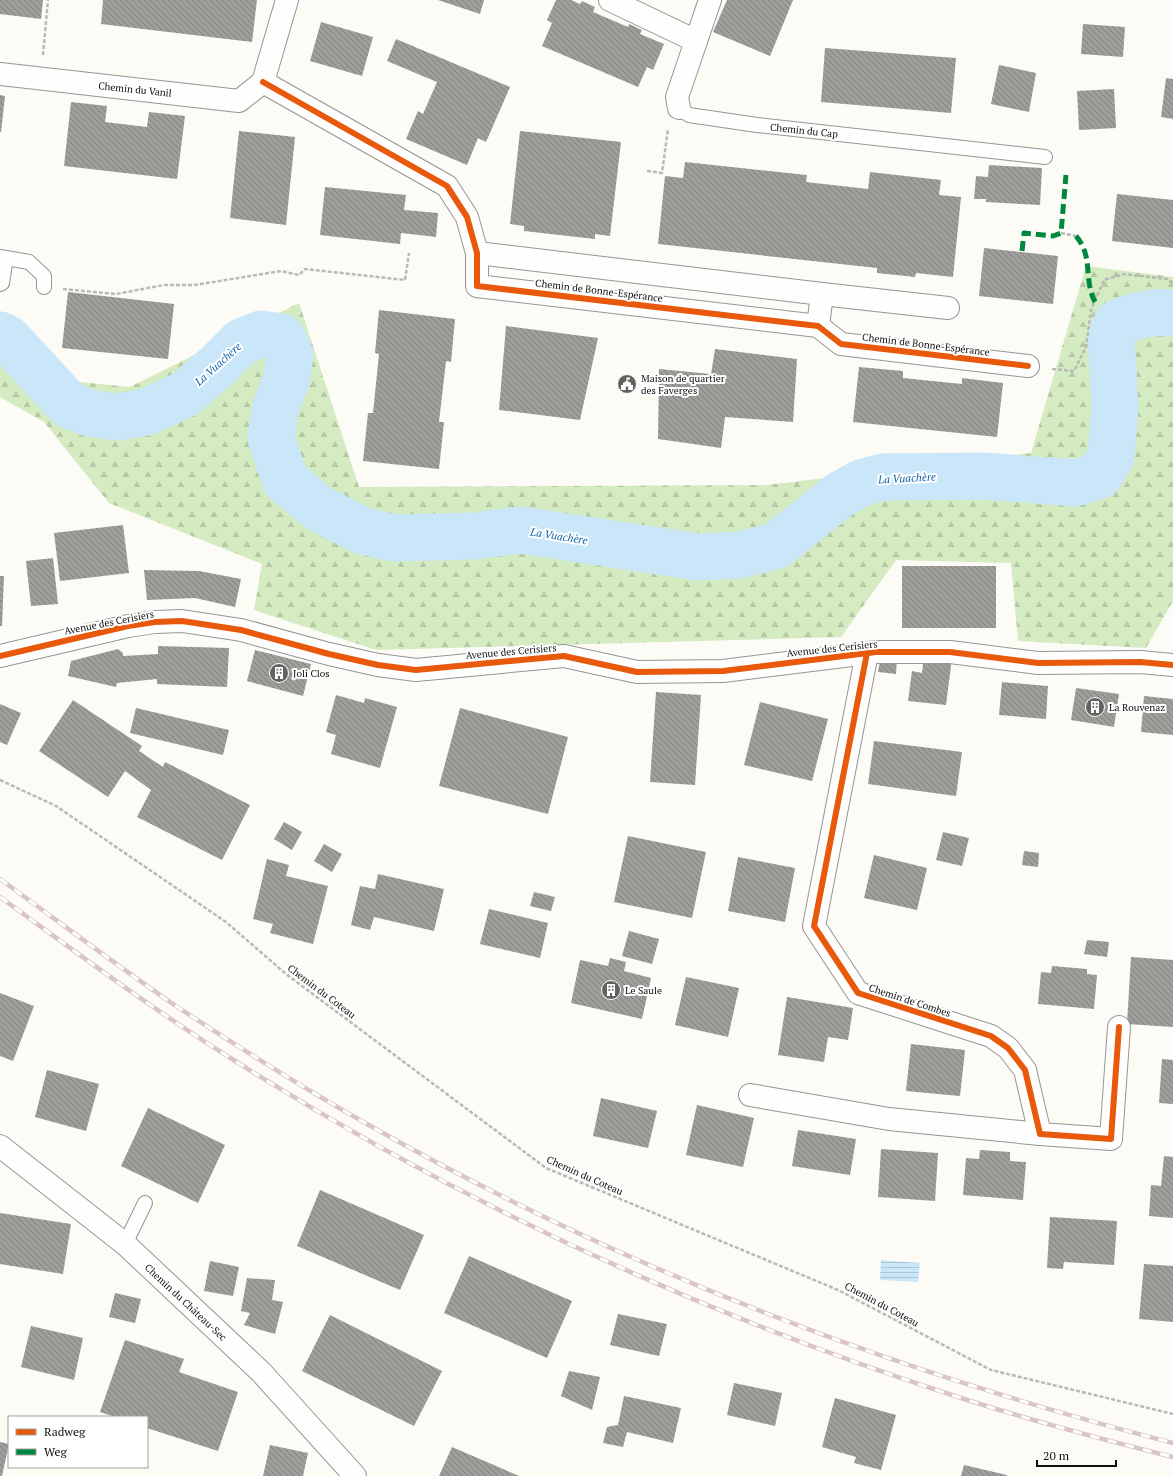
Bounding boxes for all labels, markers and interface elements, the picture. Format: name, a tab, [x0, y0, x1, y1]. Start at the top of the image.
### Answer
street label: Chemin du Vanil	[98, 79, 172, 100]
street label: Chemin du Cap	[769, 120, 839, 141]
street label: Chemin de Bonne-Espérance	[534, 276, 663, 305]
street label: Chemin de Bonne-Espérance	[861, 330, 990, 359]
water label: La Vuachère	[191, 339, 244, 389]
place label: Maison de quartier des Faverges	[641, 372, 725, 397]
public building icon: Maison de quartier des Faverges	[616, 373, 638, 395]
water label: La Vuachère	[877, 469, 936, 487]
water label: La Vuachère	[528, 524, 589, 547]
street label: Avenue des Cerisiers	[63, 607, 155, 638]
street label: Avenue des Cerisiers	[786, 637, 878, 660]
street label: Avenue des Cerisiers	[465, 641, 557, 662]
building icon: Joli Clos	[268, 662, 290, 684]
place label: Joli Clos	[293, 667, 330, 680]
building icon: La Rouvenaz	[1084, 696, 1106, 718]
place label: La Rouvenaz	[1109, 701, 1165, 714]
street label: Chemin du Coteau	[285, 961, 359, 1021]
building icon: Le Saule	[600, 979, 622, 1001]
street label: Chemin de Combes	[867, 981, 953, 1020]
place label: Le Saule	[625, 984, 662, 997]
street label: Chemin du Coteau	[545, 1153, 625, 1198]
street label: Chemin du Château-Sec	[142, 1261, 230, 1344]
street label: Chemin du Coteau	[842, 1279, 921, 1330]
legend	[8, 1416, 148, 1468]
text: Radweg	[44, 1424, 86, 1439]
scale bar	[1037, 1442, 1116, 1468]
text: Weg	[44, 1444, 67, 1459]
text: 20 m	[1043, 1448, 1070, 1463]

